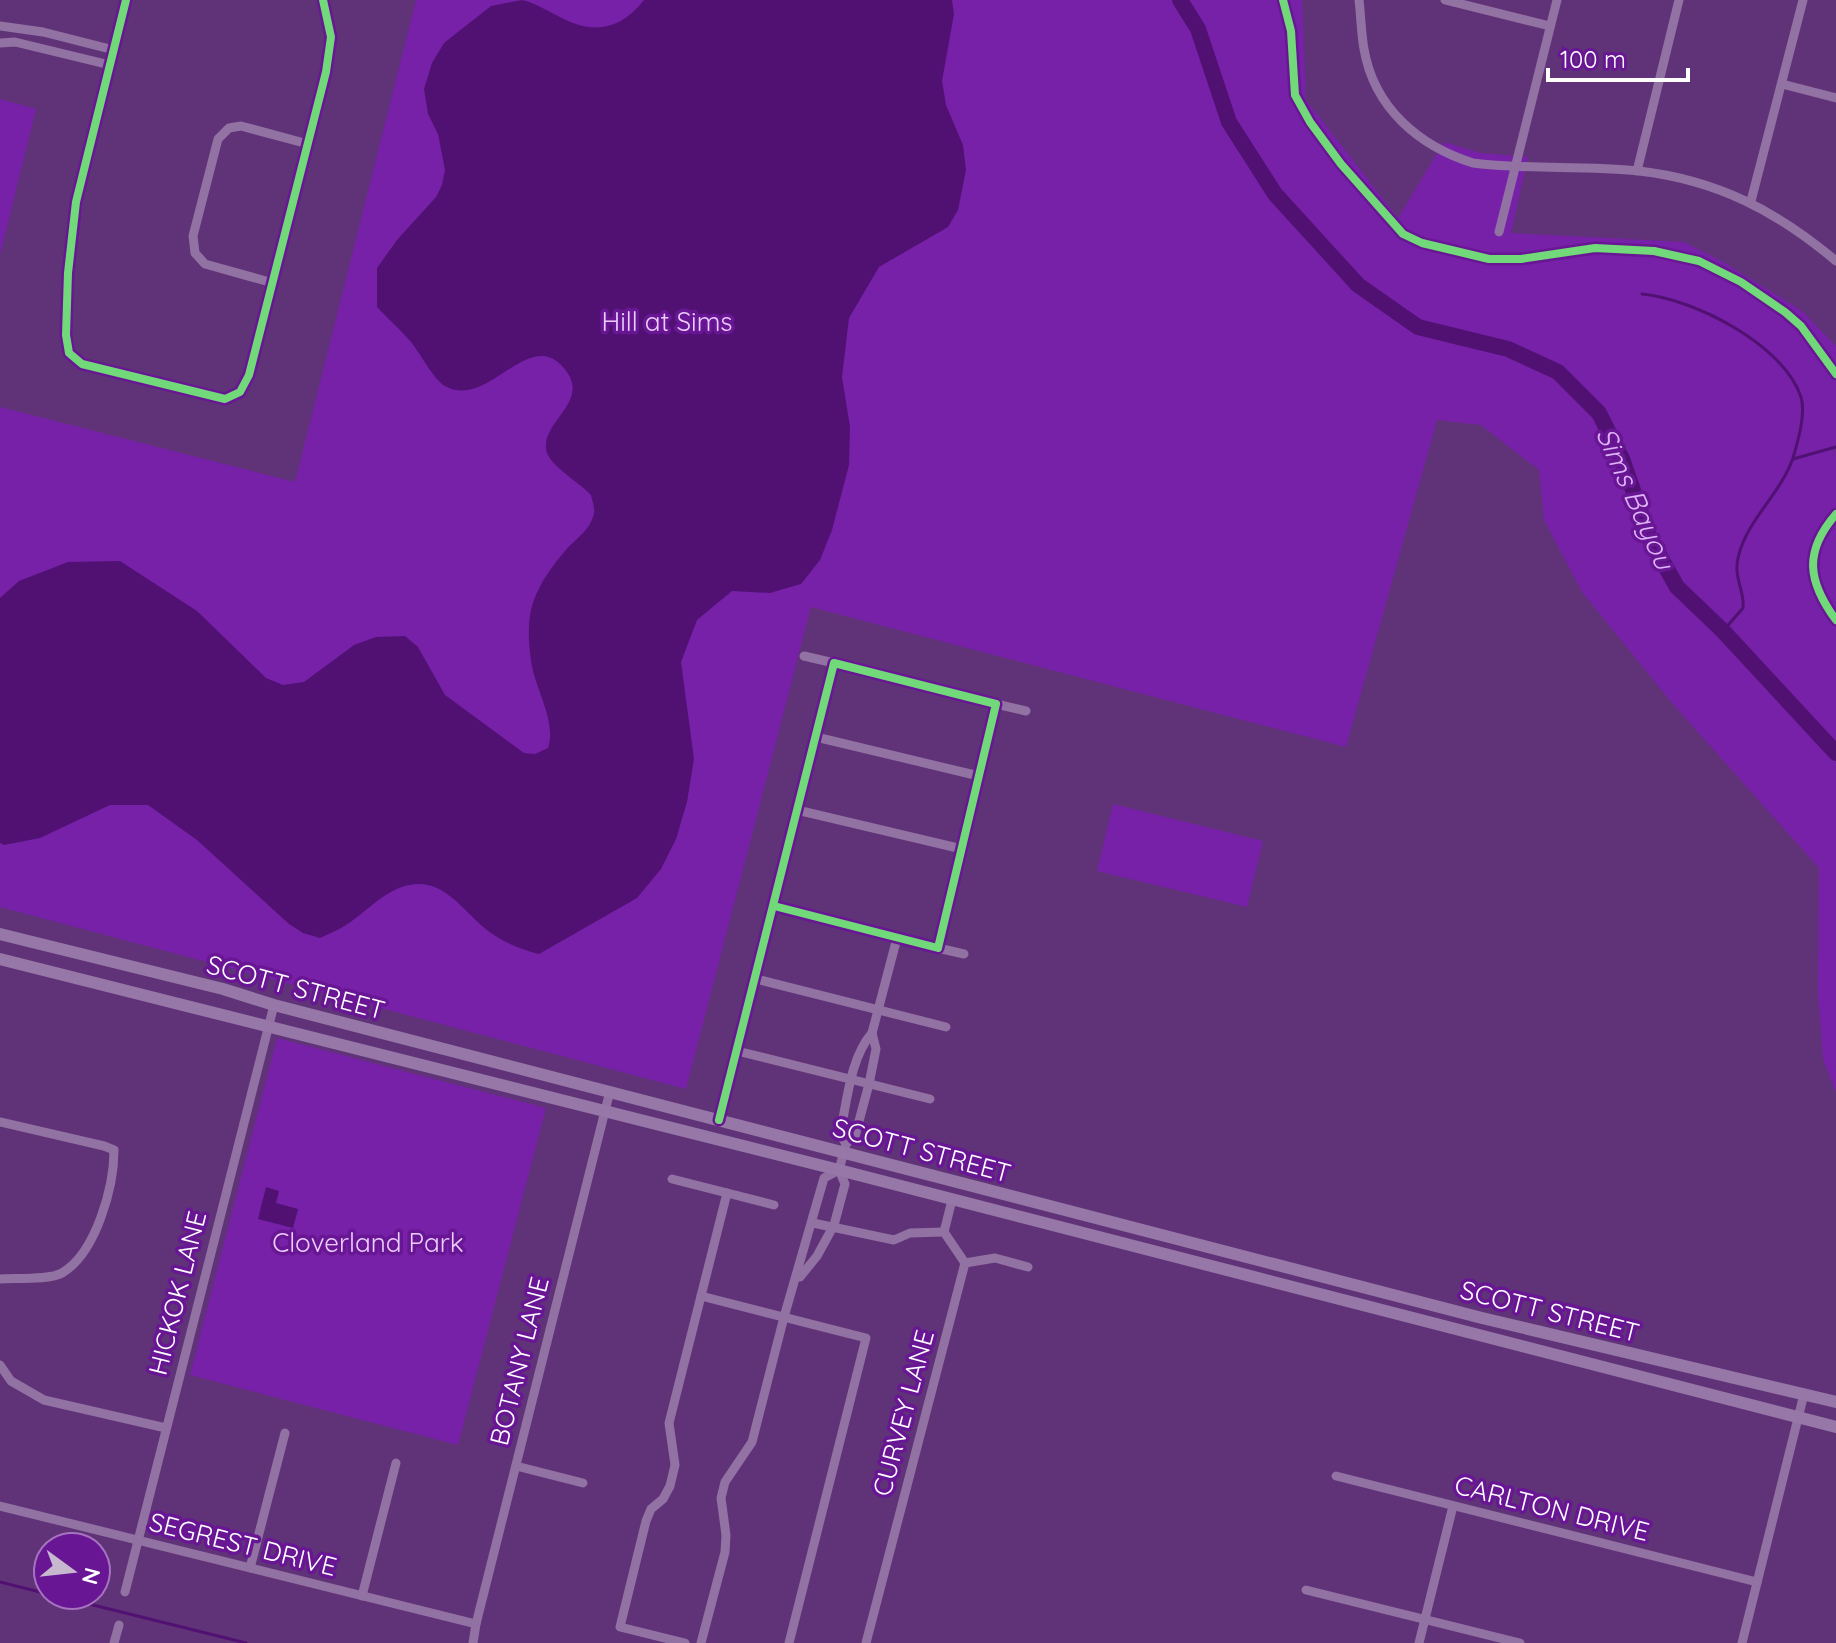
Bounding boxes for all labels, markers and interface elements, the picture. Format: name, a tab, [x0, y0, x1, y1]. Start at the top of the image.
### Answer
scale bar	[1548, 32, 1688, 82]
text: 100 m	[1560, 44, 1626, 74]
park label: Hill at Sims	[601, 305, 733, 338]
water label: Sims Bayou	[1589, 422, 1684, 576]
street label: SCOTT STREET	[203, 947, 389, 1027]
street label: SCOTT STREET	[829, 1110, 1015, 1190]
street label: HICKOK LANE	[141, 1208, 213, 1378]
park label: Cloverland Park	[272, 1226, 464, 1259]
street label: BOTANY LANE	[482, 1273, 556, 1449]
street label: SCOTT STREET	[1457, 1273, 1643, 1349]
street label: CURVEY LANE	[865, 1326, 941, 1500]
street label: CARLTON DRIVE	[1451, 1468, 1653, 1548]
street label: SEGREST DRIVE	[146, 1505, 340, 1583]
north arrow	[32, 1531, 112, 1611]
text: N	[76, 1565, 107, 1588]

